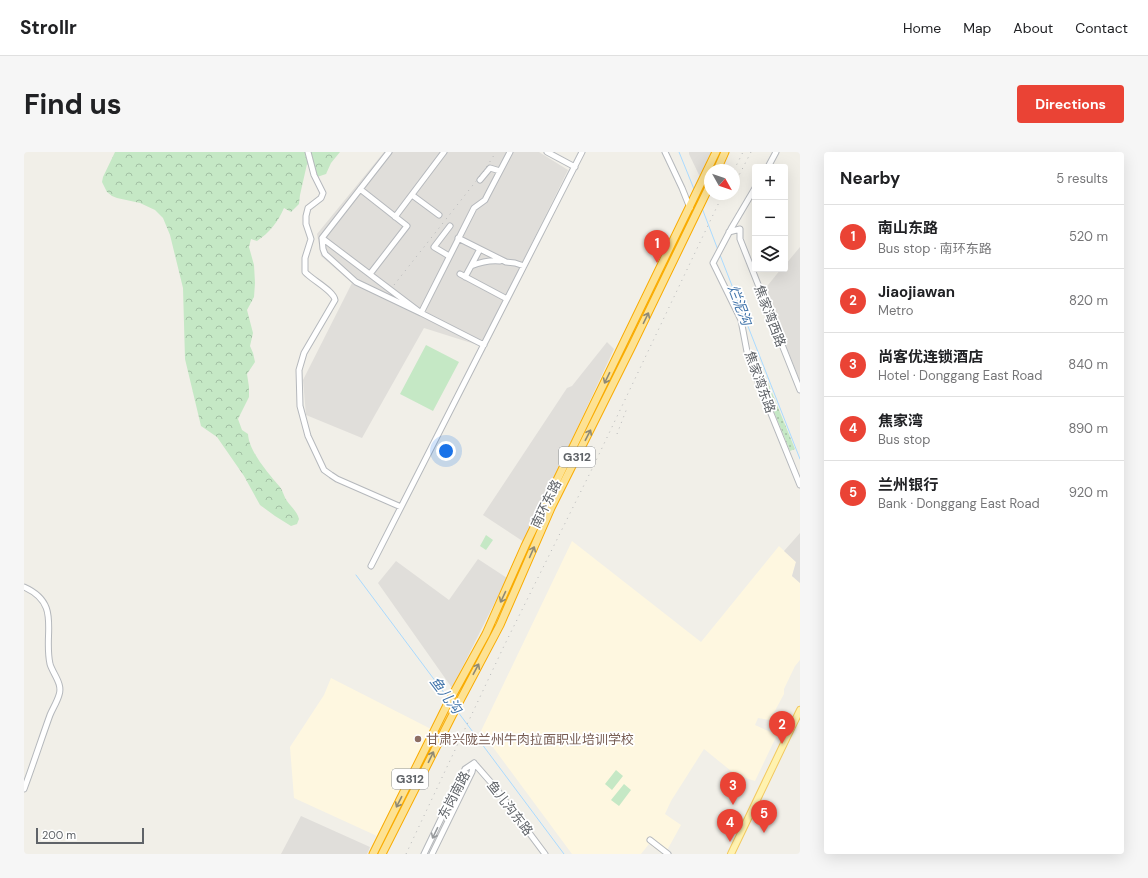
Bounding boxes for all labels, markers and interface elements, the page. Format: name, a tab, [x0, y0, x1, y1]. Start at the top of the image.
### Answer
text: Strollr	[20, 15, 77, 40]
text: Home	[903, 19, 941, 37]
text: Map	[963, 19, 991, 37]
text: About	[1013, 19, 1053, 37]
text: Contact	[1075, 19, 1128, 37]
button: Directions	[1017, 85, 1124, 123]
text: Find us	[24, 86, 122, 123]
north arrow	[704, 164, 740, 200]
map controls	[752, 164, 788, 272]
button: +	[752, 164, 788, 200]
text: Nearby	[840, 167, 900, 189]
text: 5 results	[1056, 170, 1108, 187]
button: −	[752, 200, 788, 236]
text: 南山东路	[878, 218, 938, 238]
text: 1	[851, 228, 855, 245]
text: 520 m	[1069, 228, 1108, 245]
pin: 1	[644, 230, 670, 263]
button: layers	[752, 236, 788, 272]
text: Bus stop · 南环东路	[878, 240, 992, 257]
water label: 烂泥沟	[724, 282, 757, 330]
text: Jiaojiawan	[878, 282, 955, 302]
street label: 焦家湾西路	[750, 283, 790, 349]
text: 2	[849, 292, 857, 309]
text: 820 m	[1069, 292, 1108, 309]
text: Metro	[878, 302, 913, 319]
one-way arrow	[643, 312, 650, 324]
text: 尚客优连锁酒店	[878, 347, 983, 367]
street label: 焦家湾东路	[741, 349, 779, 415]
text: 3	[849, 356, 857, 373]
text: 840 m	[1068, 356, 1108, 373]
text: Hotel · Donggang East Road	[878, 367, 1042, 384]
one-way arrow	[603, 372, 610, 384]
text: 焦家湾	[878, 411, 923, 431]
text: 4	[849, 420, 857, 437]
text: 890 m	[1068, 420, 1108, 437]
one-way arrow	[585, 429, 592, 441]
text: Bus stop	[878, 431, 930, 448]
your location	[436, 441, 456, 461]
road number: G312	[559, 447, 595, 467]
text: 兰州银行	[878, 475, 938, 495]
street label: 南环东路	[527, 477, 565, 531]
text: 5	[849, 484, 857, 501]
text: 920 m	[1069, 484, 1108, 501]
text: Bank · Donggang East Road	[878, 495, 1040, 512]
one-way arrow	[529, 546, 536, 558]
one-way arrow	[499, 590, 506, 602]
one-way arrow	[473, 664, 481, 676]
water label: 鱼儿沟	[426, 673, 467, 719]
pin: 2	[769, 711, 795, 744]
place label: 甘肃兴陇兰州牛肉拉面职业培训学校	[426, 731, 634, 748]
marker: 甘肃兴陇兰州牛肉拉面职业培训学校	[413, 734, 423, 744]
one-way arrow	[428, 751, 436, 763]
street label: 东岗南路	[434, 768, 474, 822]
road number: G312	[392, 769, 428, 789]
pin: 3	[720, 772, 746, 805]
street label: 鱼儿沟东路	[483, 777, 537, 839]
one-way arrow	[395, 795, 402, 807]
pin: 5	[751, 800, 777, 833]
pin: 4	[717, 809, 743, 842]
scale bar	[36, 826, 144, 845]
one-way arrow	[431, 827, 438, 839]
text: 200 m	[42, 828, 76, 842]

